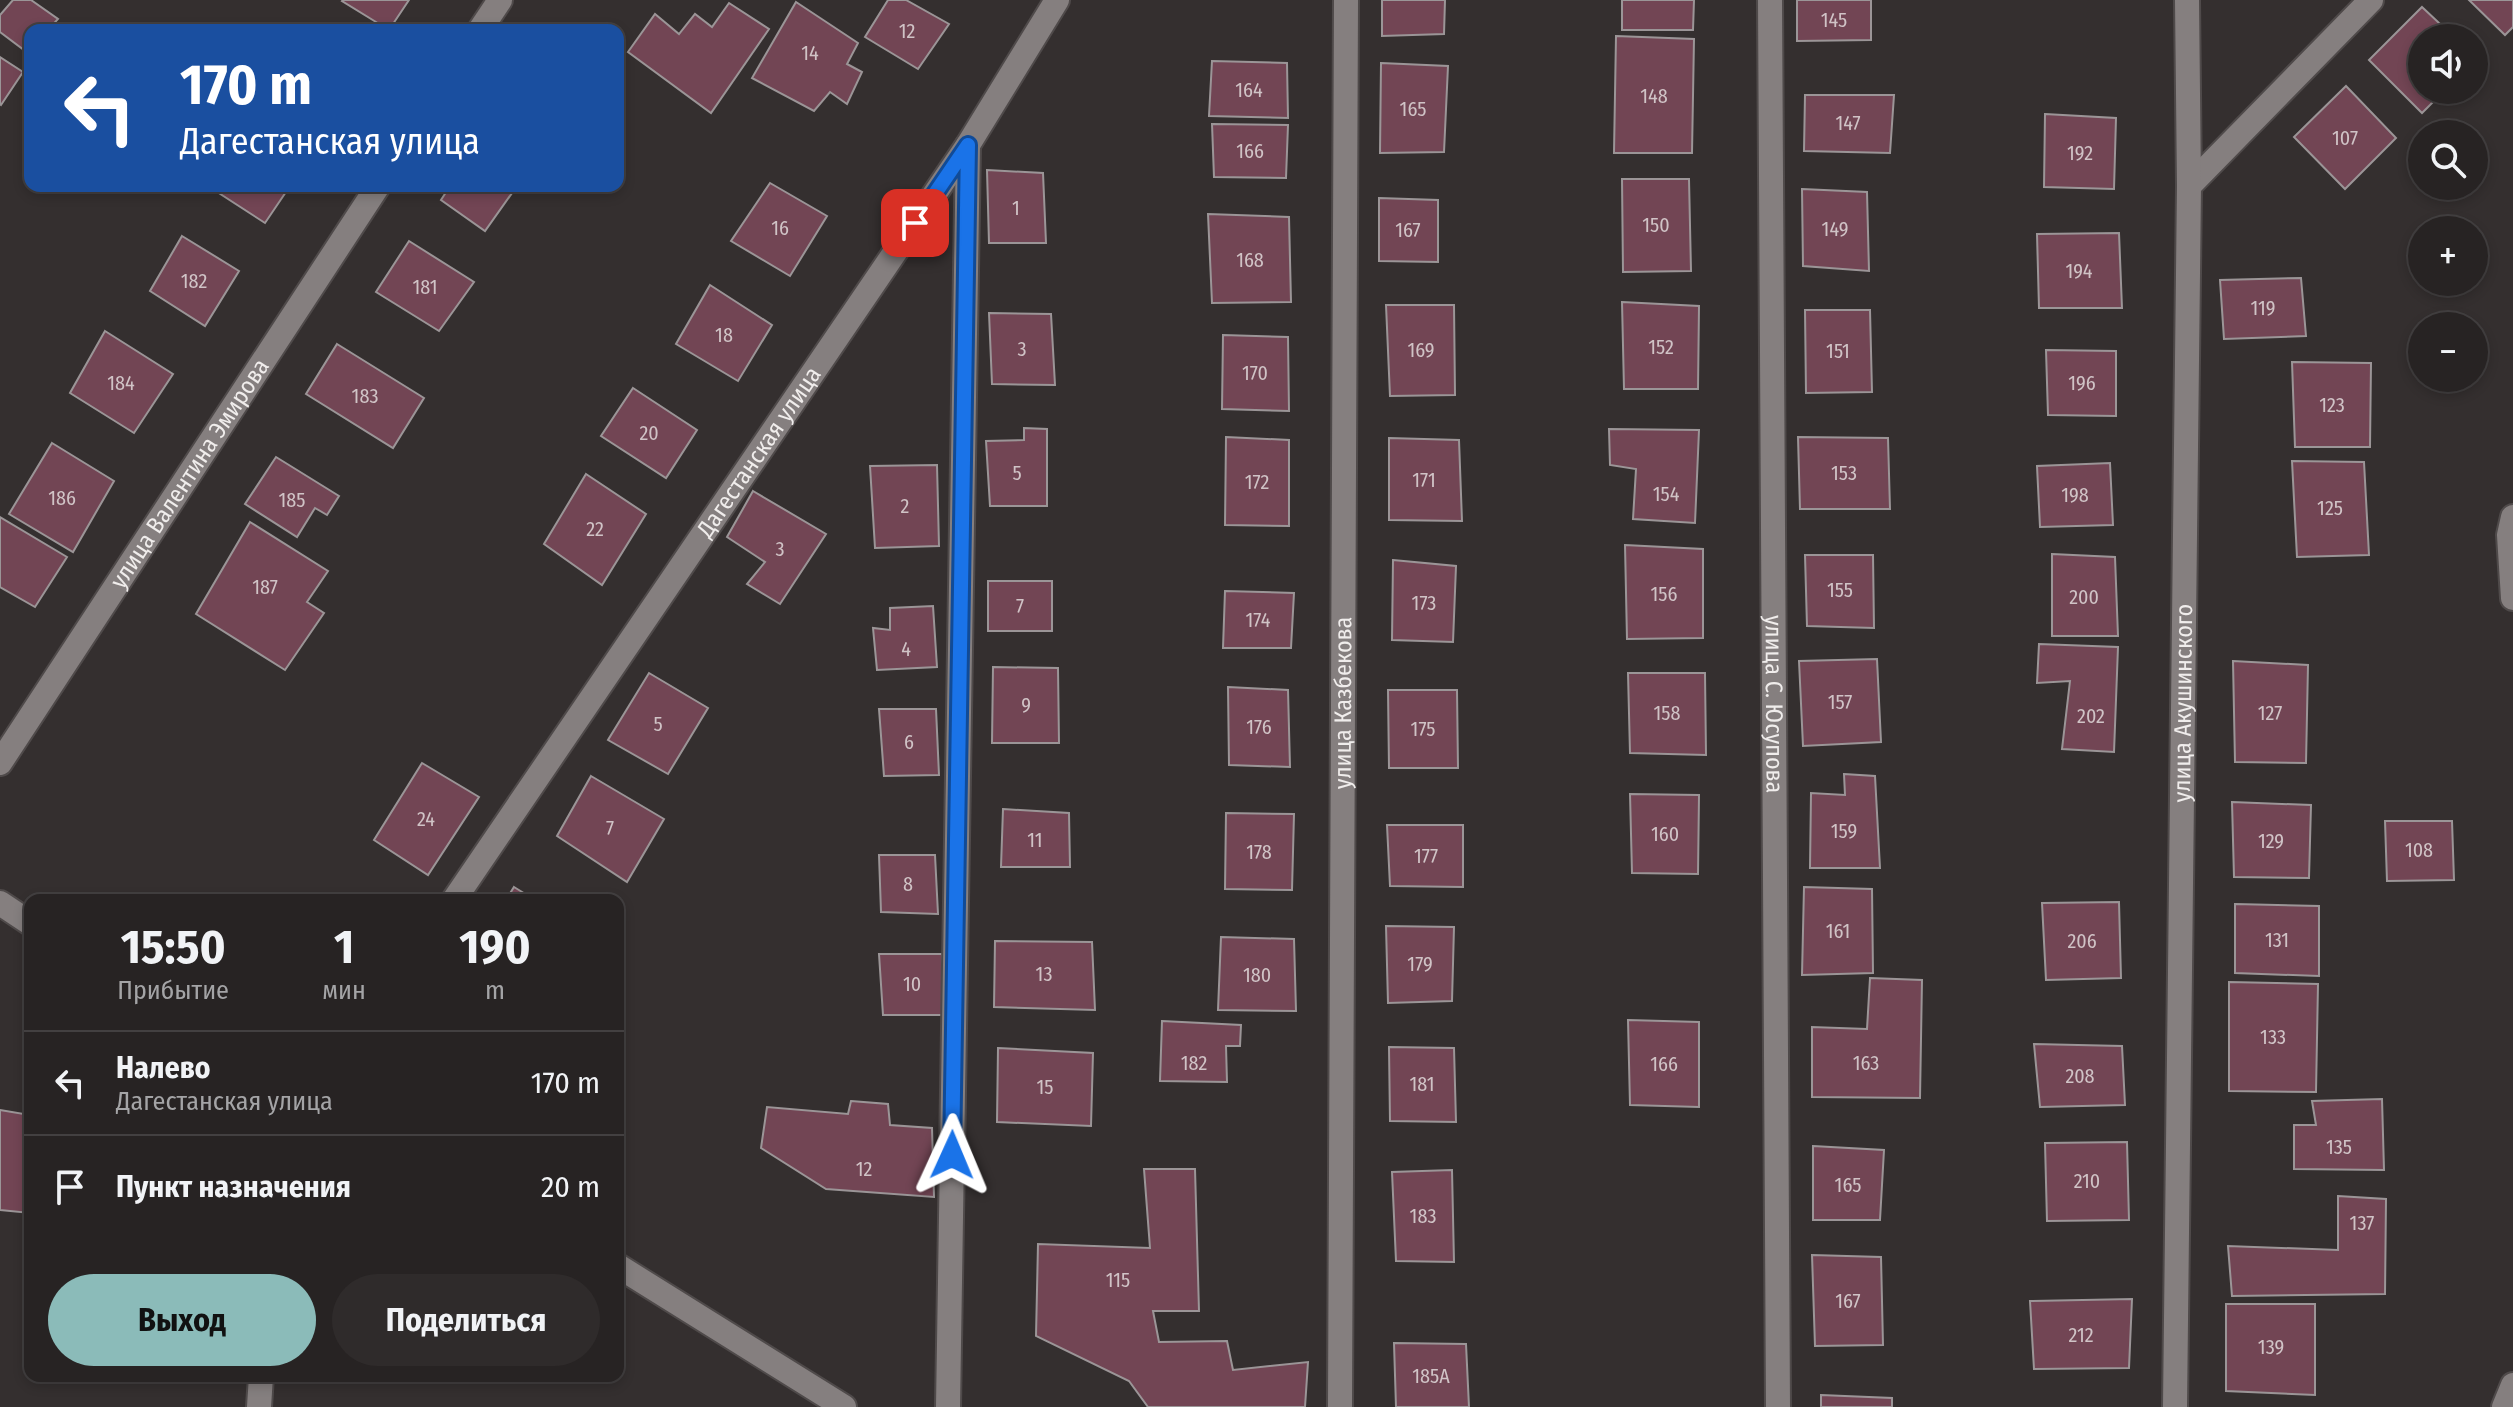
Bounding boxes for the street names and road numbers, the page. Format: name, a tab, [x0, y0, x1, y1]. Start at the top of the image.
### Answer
street label: улица Валентина Эмирова	[104, 354, 275, 594]
street label: Дагестанская улица	[691, 361, 827, 543]
street label: улица Акушинского	[2168, 604, 2198, 802]
street label: улица С. Юсупова	[1759, 615, 1789, 793]
street label: улица Казбекова	[1329, 617, 1357, 789]

